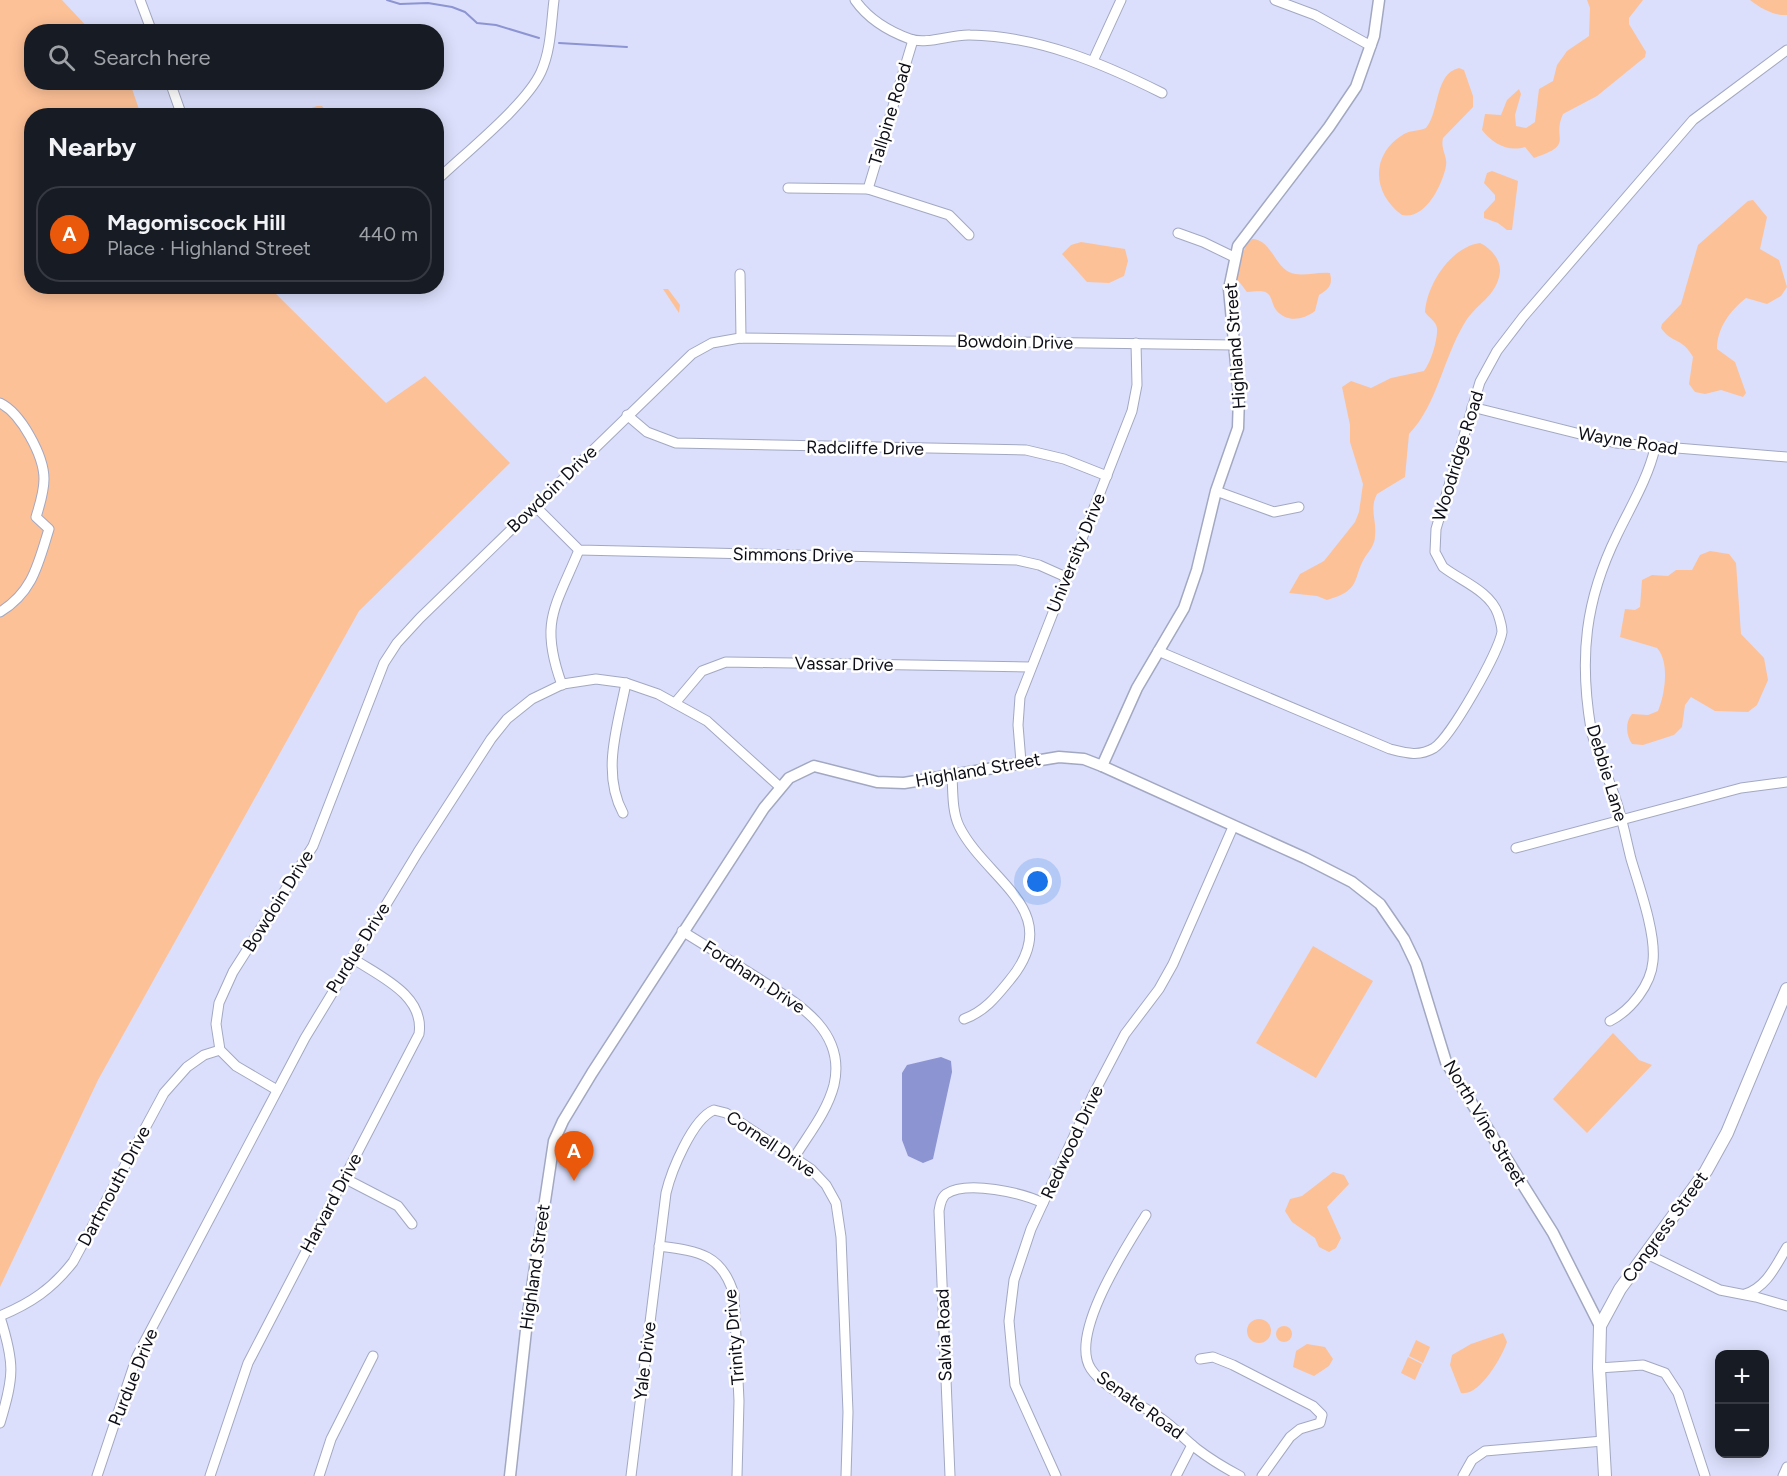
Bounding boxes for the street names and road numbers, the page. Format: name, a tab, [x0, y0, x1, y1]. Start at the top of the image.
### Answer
street label: Tallpine Road	[864, 60, 916, 168]
street label: Highland Street	[1220, 282, 1250, 410]
street label: Bowdoin Drive	[957, 330, 1074, 354]
street label: Woodridge Road	[1428, 388, 1488, 524]
street label: Wayne Road	[1576, 422, 1680, 460]
street label: Radcliffe Drive	[806, 436, 924, 460]
street label: Bowdoin Drive	[502, 441, 602, 537]
street label: University Drive	[1042, 490, 1110, 616]
street label: Simmons Drive	[732, 543, 854, 567]
street label: Vassar Drive	[794, 652, 894, 676]
street label: Debbie Lane	[1582, 722, 1632, 824]
street label: Highland Street	[914, 748, 1043, 792]
street label: Bowdoin Drive	[238, 846, 318, 956]
street label: Purdue Drive	[321, 898, 395, 997]
street label: Fordham Drive	[699, 936, 809, 1018]
street label: North Vine Street	[1439, 1056, 1531, 1190]
street label: Redwood Drive	[1036, 1081, 1108, 1202]
street label: Cornell Drive	[722, 1106, 820, 1182]
street label: Dartmouth Drive	[73, 1122, 155, 1250]
street label: Harvard Drive	[296, 1149, 367, 1257]
street label: Congress Street	[1617, 1167, 1713, 1287]
street label: Highland Street	[515, 1202, 555, 1331]
street label: Trinity Drive	[719, 1288, 749, 1386]
street label: Salvia Road	[931, 1288, 957, 1382]
street label: Yale Drive	[629, 1320, 661, 1401]
street label: Purdue Drive	[104, 1325, 163, 1429]
street label: Senate Road	[1092, 1366, 1188, 1444]

